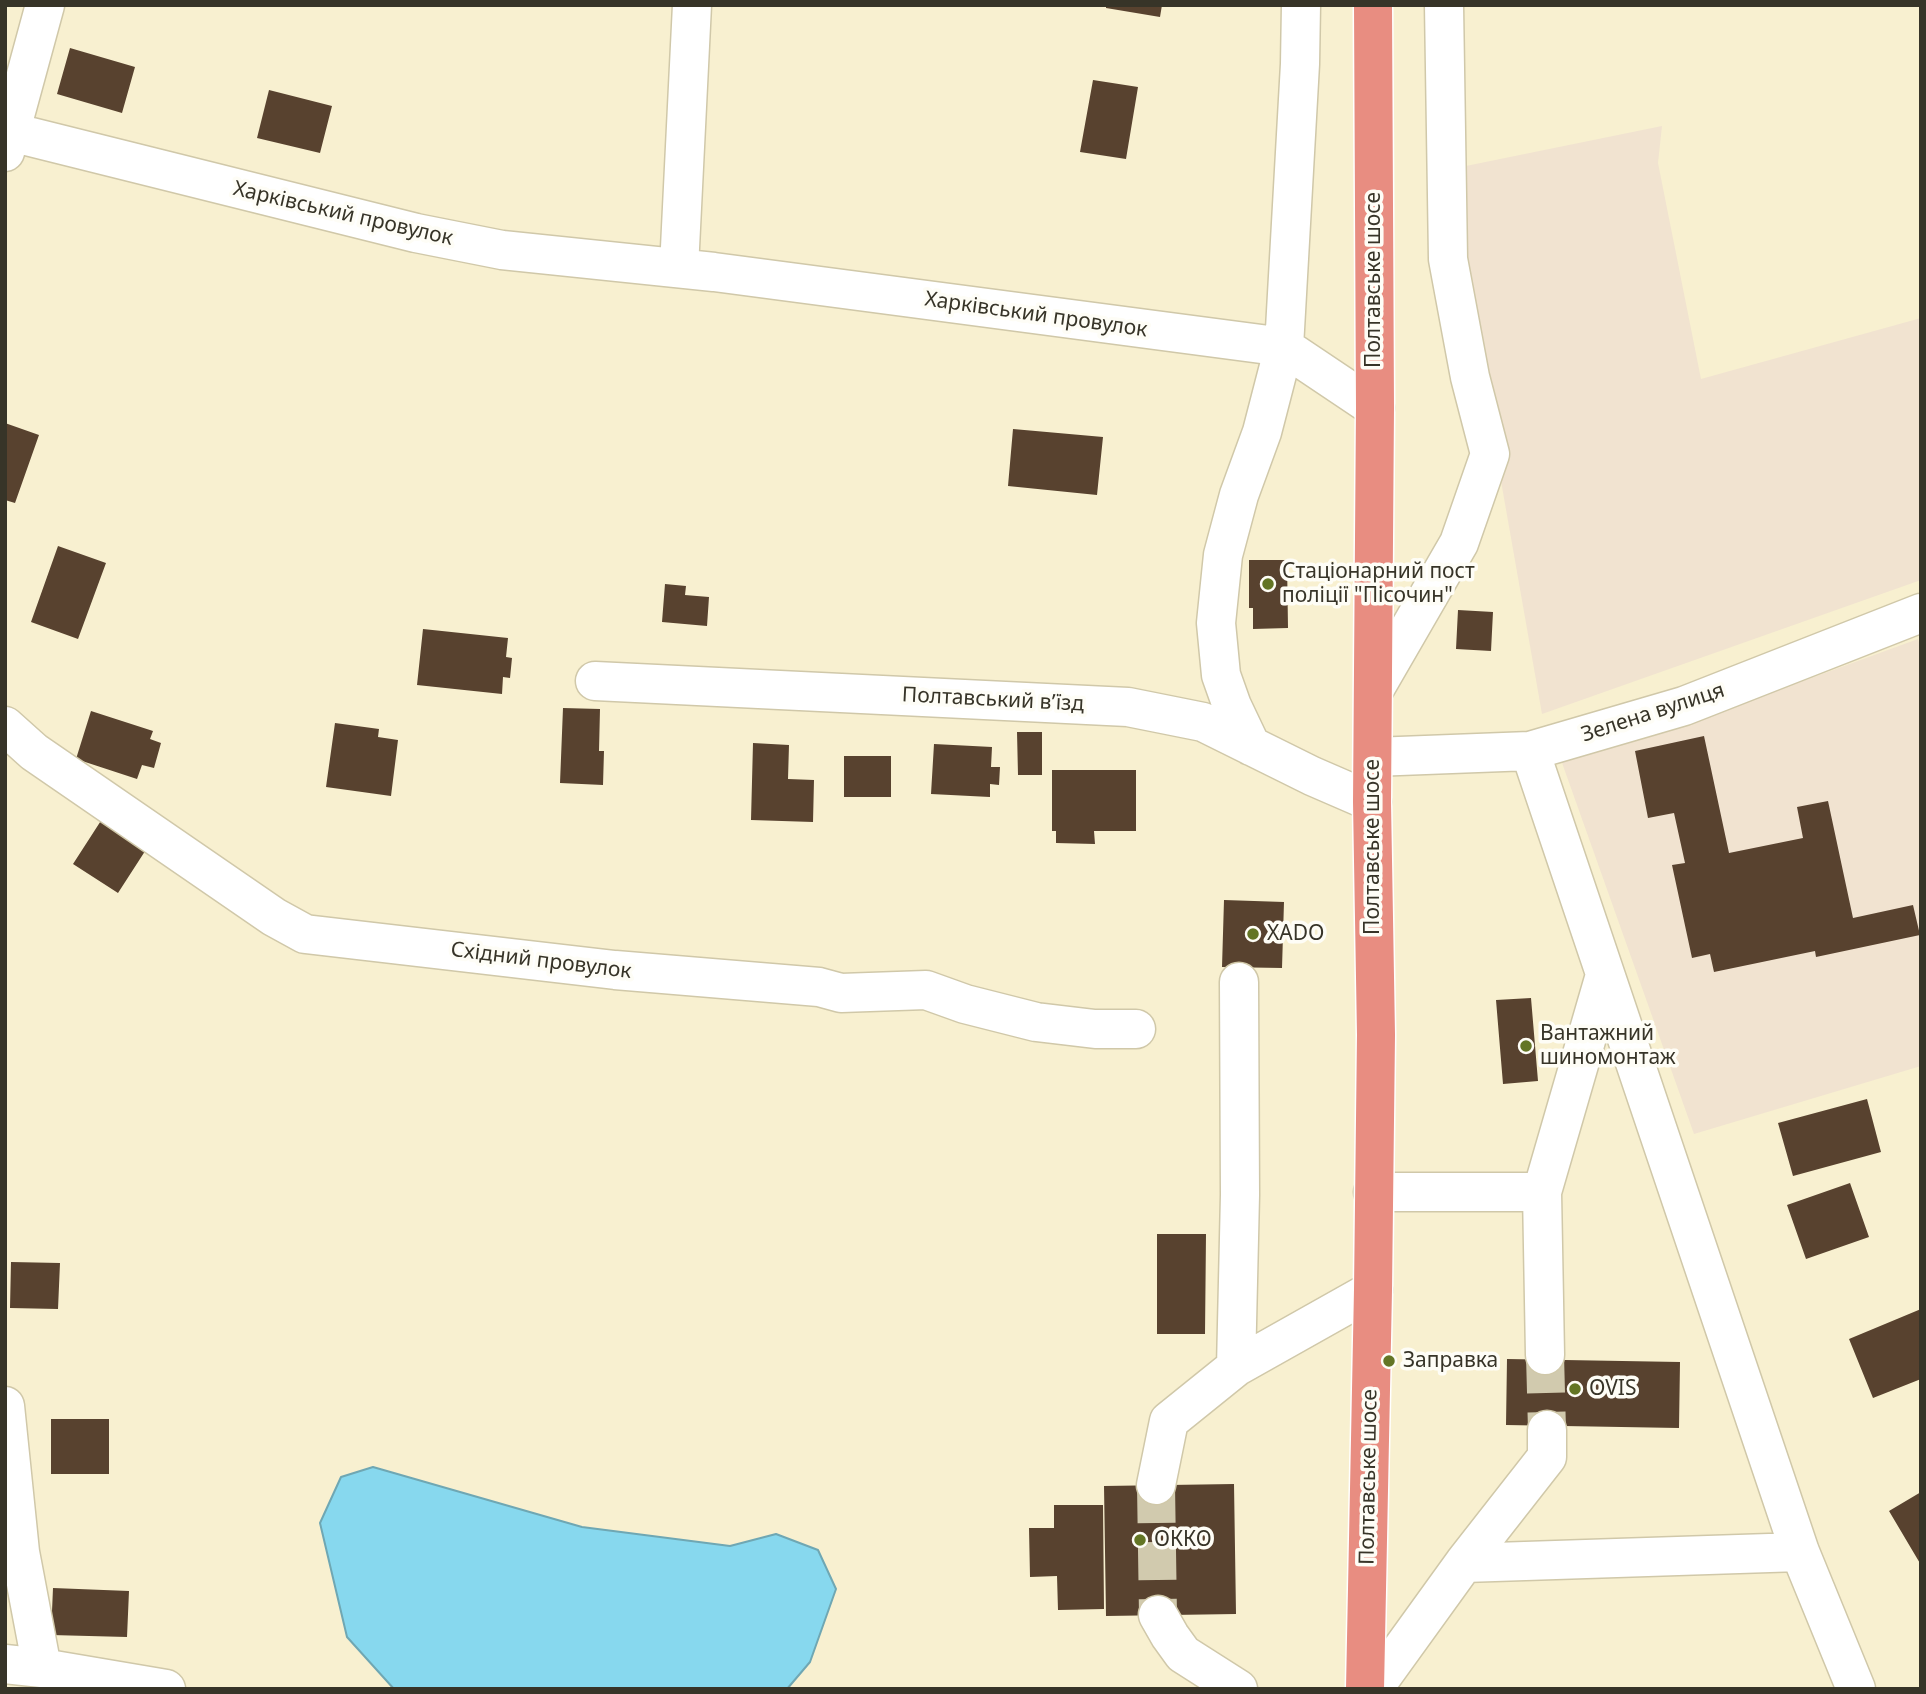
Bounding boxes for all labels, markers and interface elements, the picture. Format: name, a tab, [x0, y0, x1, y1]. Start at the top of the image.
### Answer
street label: Харківський провулок	[231, 176, 455, 252]
street label: Полтавське шосе	[1361, 192, 1387, 368]
street label: Харківський провулок	[923, 287, 1149, 343]
place label: Стаціонарний пост поліції "Пісочин"	[1282, 559, 1475, 609]
marker: Стаціонарний пост поліції "Пісочин"	[1260, 576, 1276, 592]
street label: Зелена вулиця	[1578, 678, 1728, 748]
street label: Полтавський в’їзд	[901, 683, 1085, 717]
street label: Полтавське шосе	[1360, 759, 1386, 935]
place label: XADO	[1267, 921, 1324, 947]
marker: XADO	[1245, 926, 1261, 942]
street label: Східний провулок	[449, 937, 633, 985]
place label: Вантажний шиномонтаж	[1540, 1021, 1676, 1071]
marker: Вантажний шиномонтаж	[1518, 1038, 1534, 1054]
place label: Заправка	[1403, 1348, 1498, 1374]
marker: Заправка	[1381, 1353, 1397, 1369]
place label: OVIS	[1589, 1376, 1636, 1402]
marker: OVIS	[1567, 1381, 1583, 1397]
street label: Полтавське шосе	[1355, 1389, 1383, 1565]
place label: ОККО	[1154, 1527, 1212, 1553]
marker: ОККО	[1132, 1532, 1148, 1548]

